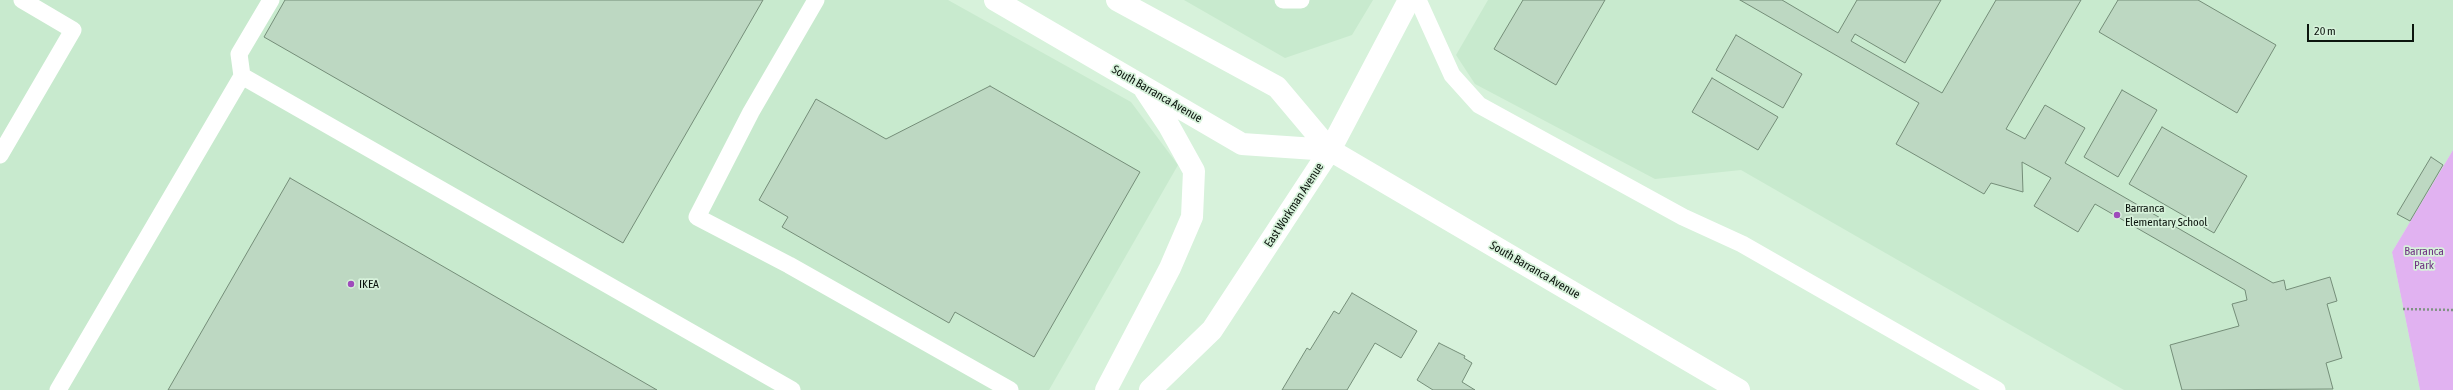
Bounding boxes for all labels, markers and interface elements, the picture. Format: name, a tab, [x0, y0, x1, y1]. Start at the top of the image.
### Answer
scale bar	[2309, 16, 2416, 42]
text: 20 m	[2314, 24, 2336, 38]
street label: South Barranca Avenue	[1109, 62, 1205, 126]
street label: East Workman Avenue	[1261, 160, 1327, 250]
place label: Barranca Elementary School	[2125, 201, 2207, 229]
marker: Barranca Elementary School	[2112, 210, 2122, 220]
street label: South Barranca Avenue	[1487, 238, 1583, 302]
park label: Barranca Park	[2404, 244, 2444, 272]
place label: IKEA	[359, 277, 379, 291]
marker: IKEA	[346, 279, 356, 289]

